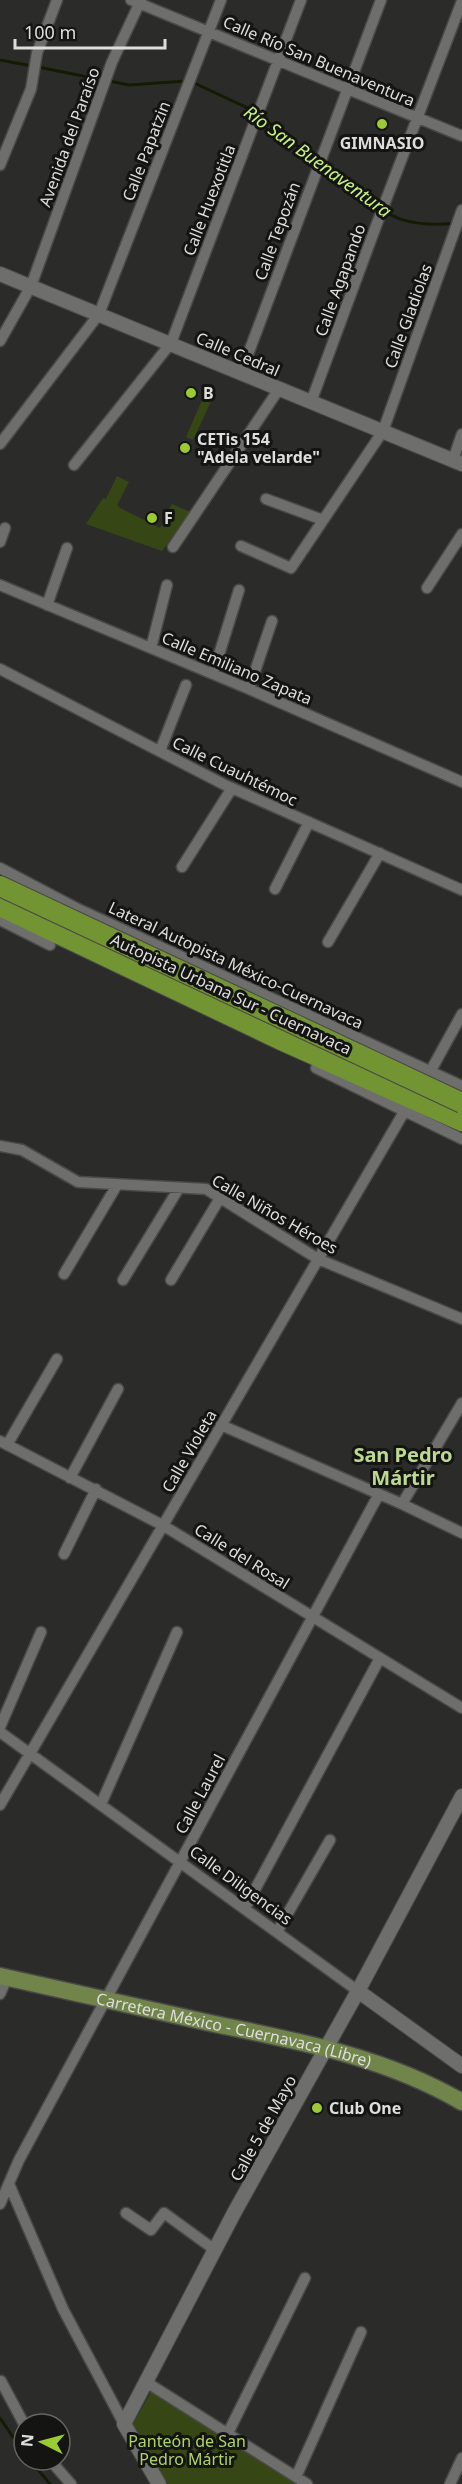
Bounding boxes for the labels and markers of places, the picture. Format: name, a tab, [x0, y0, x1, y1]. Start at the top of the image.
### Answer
marker: GIMNASIO	[375, 117, 389, 131]
place label: GIMNASIO	[340, 132, 424, 154]
place label: B	[203, 382, 214, 404]
marker: B	[184, 386, 198, 400]
place label: CETis 154 "Adela velarde"	[197, 428, 320, 468]
marker: CETis 154 "Adela velarde"	[178, 441, 192, 455]
place label: F	[164, 507, 173, 529]
marker: F	[145, 511, 159, 525]
place label: Club One	[329, 2097, 401, 2119]
marker: Club One	[310, 2101, 324, 2115]

